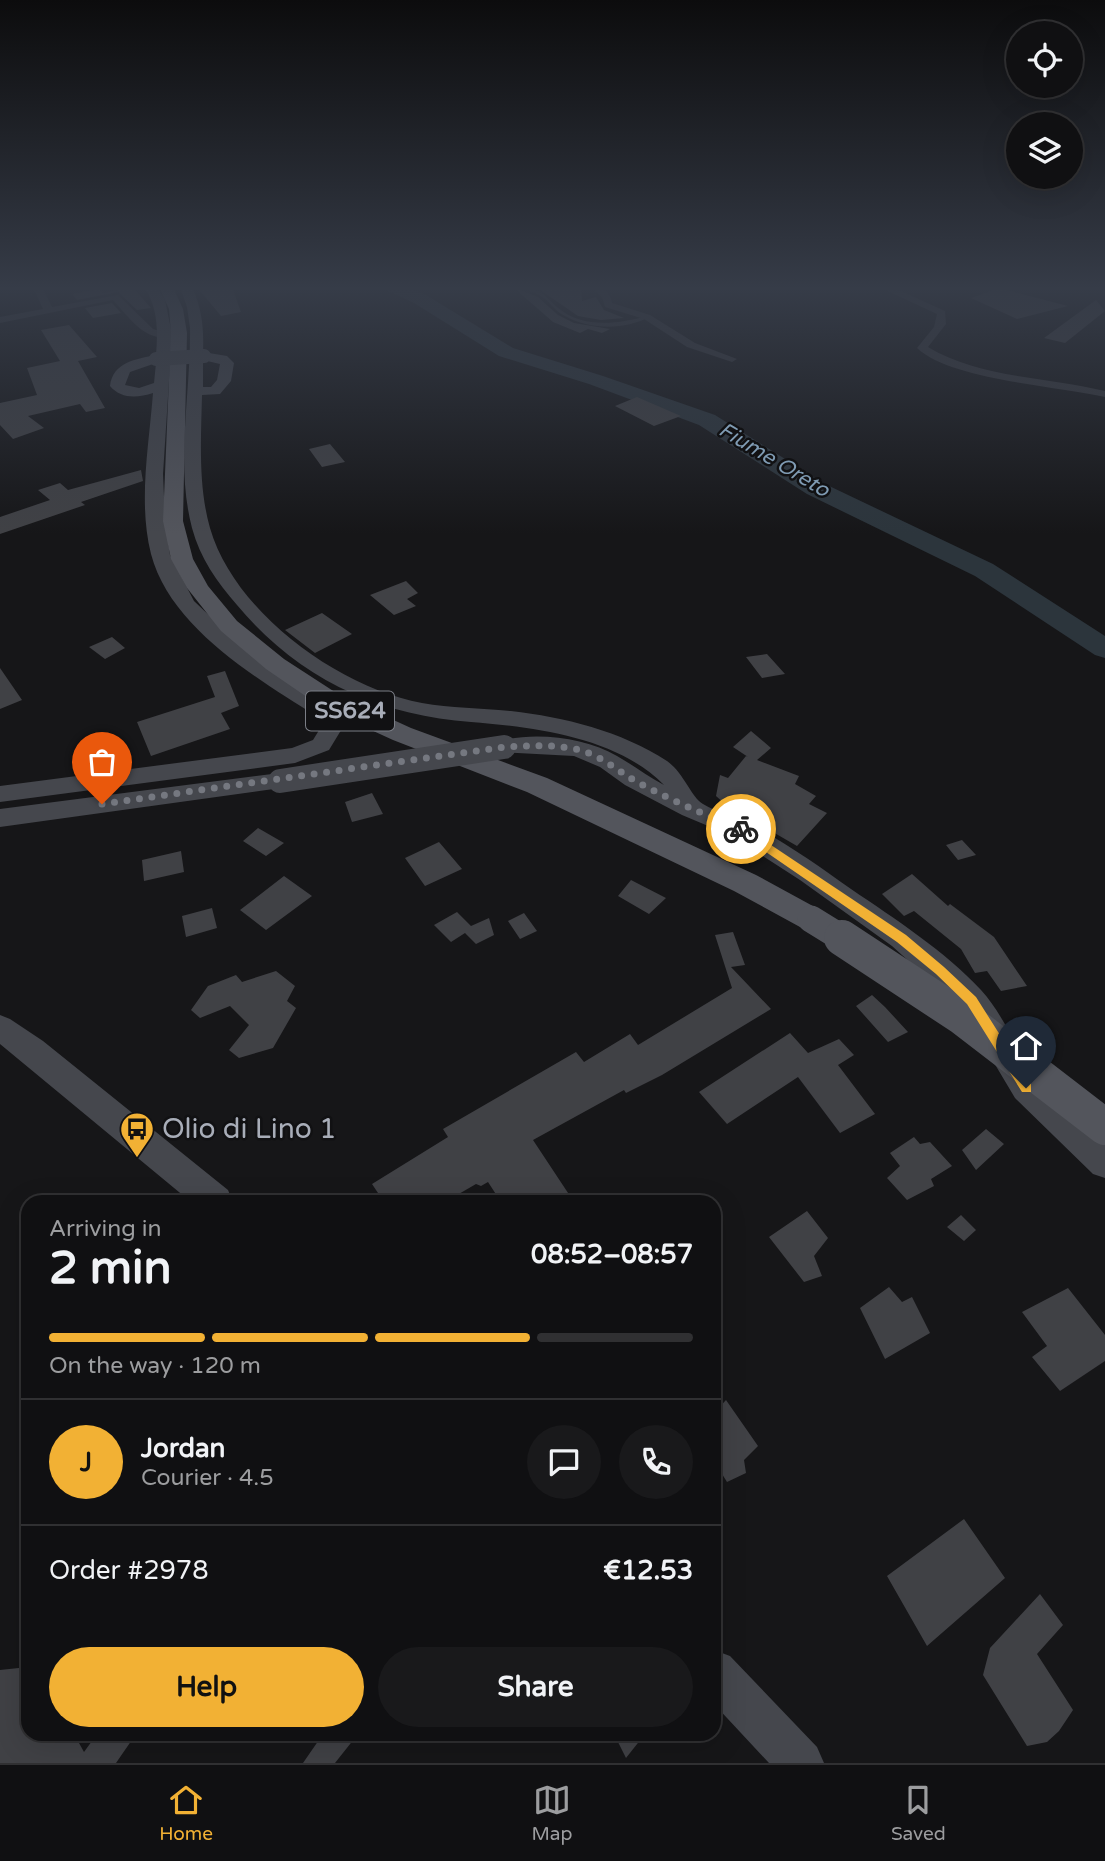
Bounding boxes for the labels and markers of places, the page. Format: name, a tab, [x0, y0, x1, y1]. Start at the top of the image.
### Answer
pin	[72, 732, 132, 804]
pin	[996, 1016, 1056, 1088]
bus stop icon: Olio di Lino 1	[118, 1110, 156, 1159]
place label: Olio di Lino 1	[162, 1112, 337, 1146]

